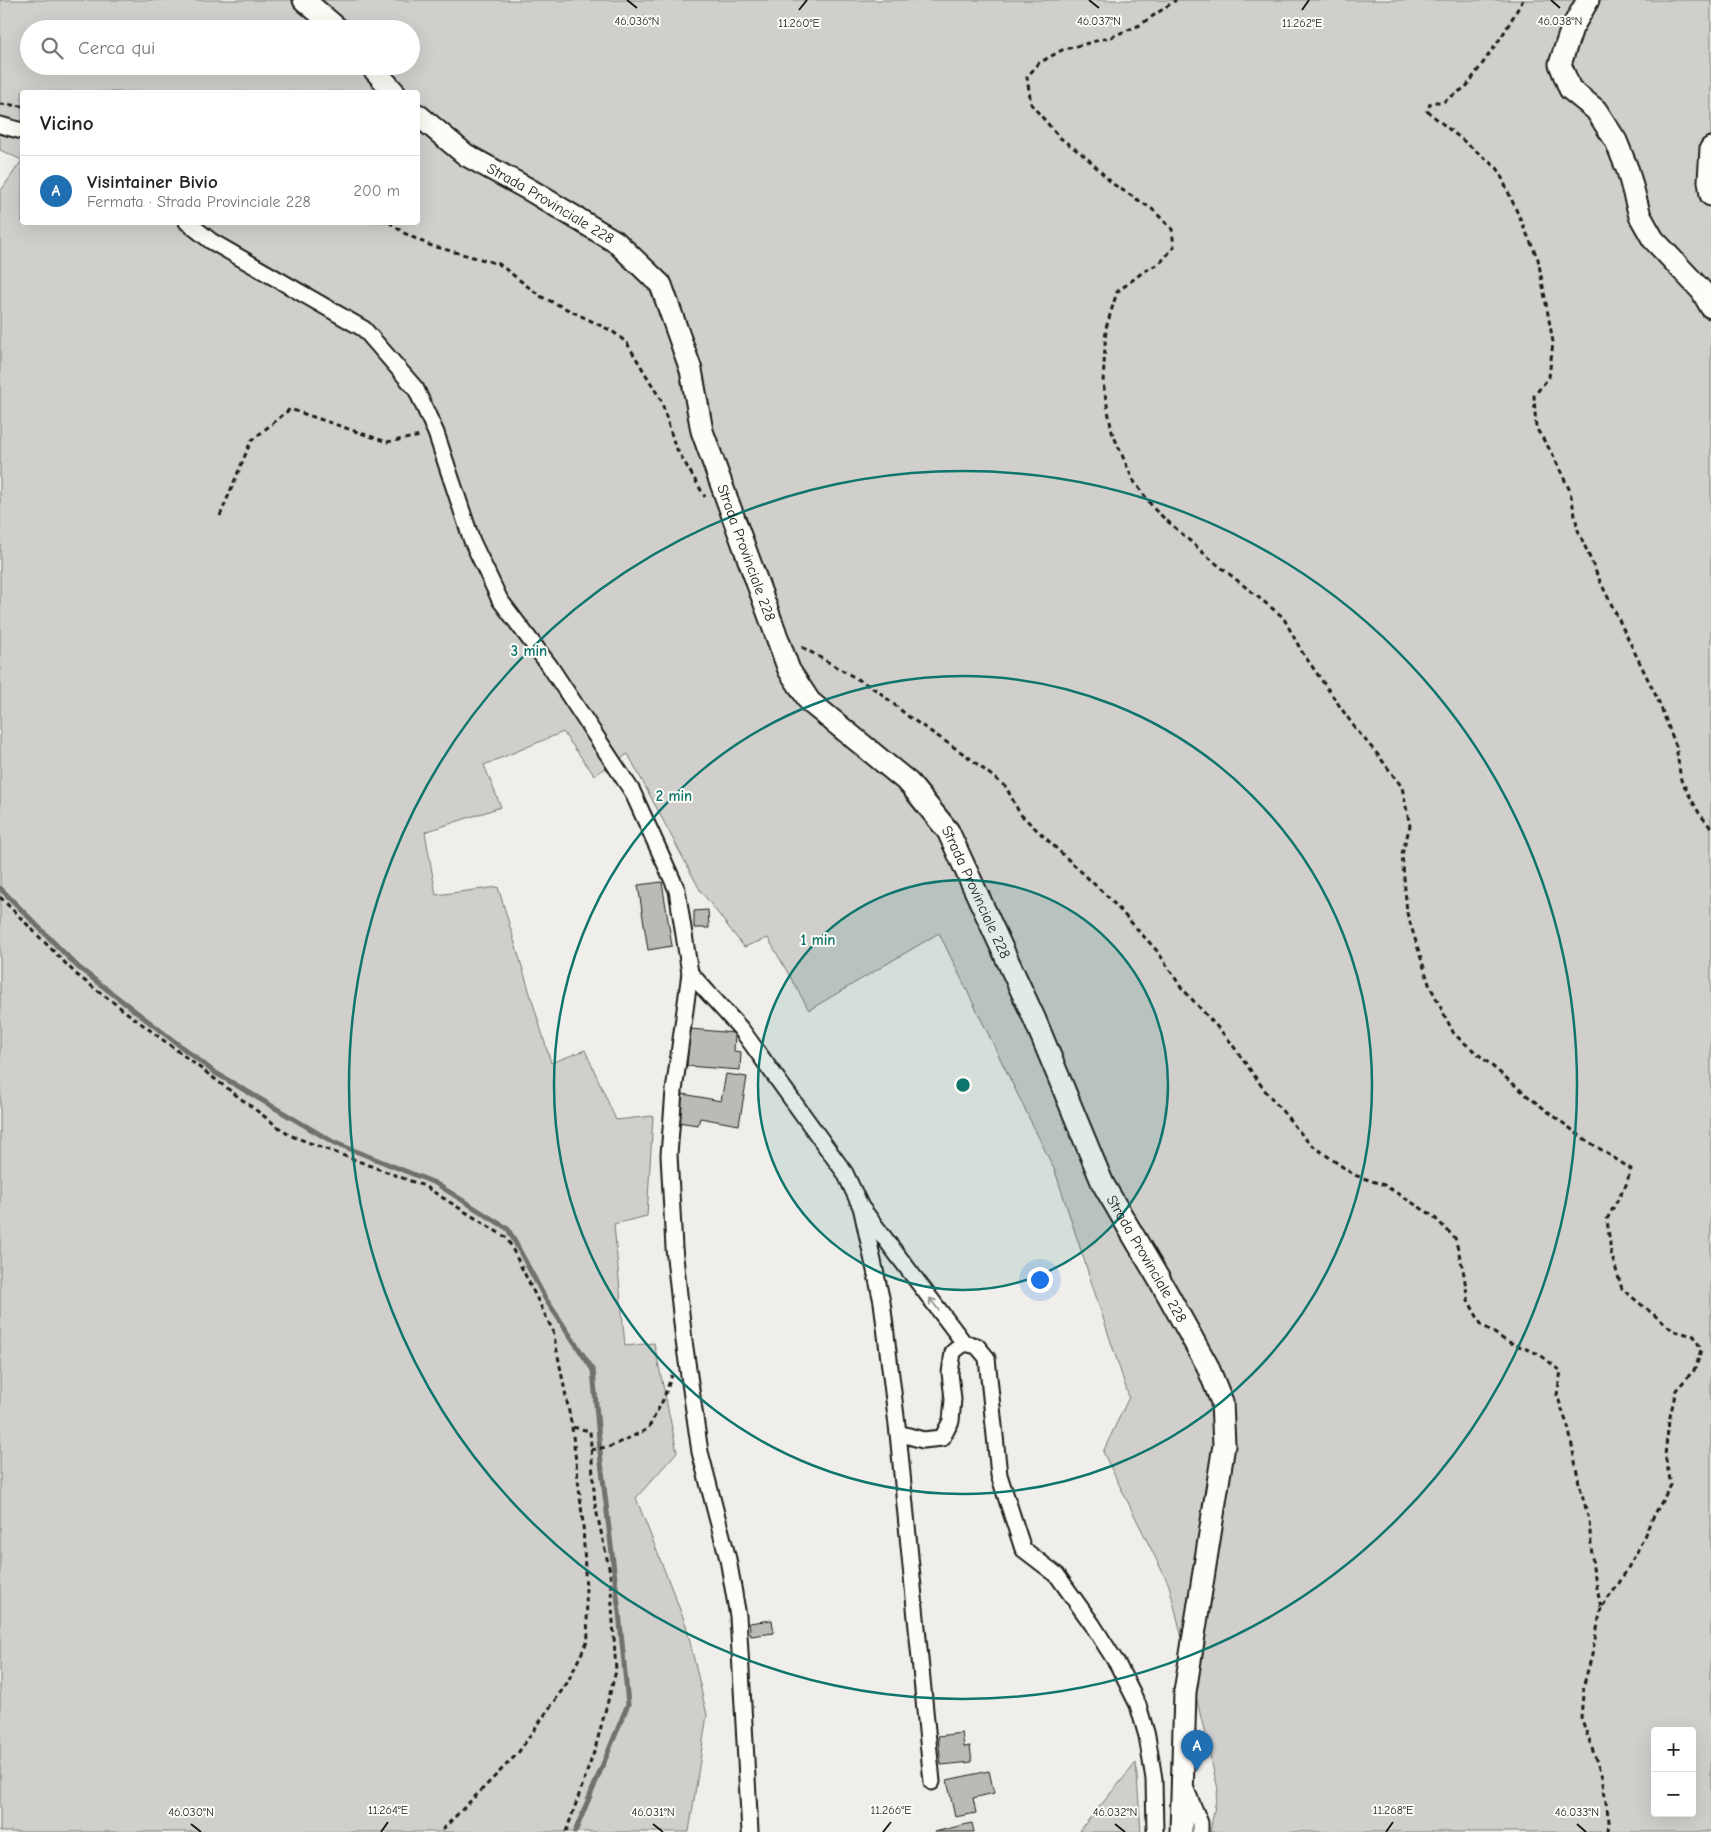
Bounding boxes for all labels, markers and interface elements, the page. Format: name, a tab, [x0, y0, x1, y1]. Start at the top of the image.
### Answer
text: 46.036°N	[615, 14, 659, 28]
text: 46.037°N	[1077, 14, 1121, 28]
text: 46.038°N	[1538, 14, 1582, 28]
text: 11.260°E	[778, 16, 820, 30]
text: 11.262°E	[1282, 16, 1322, 30]
search box	[20, 20, 420, 75]
icon: search	[38, 34, 66, 62]
text: Cerca qui	[78, 37, 155, 59]
text: Vicino	[40, 111, 94, 135]
street label: Strada Provinciale 228	[484, 159, 617, 248]
text: Visintainer Bivio	[87, 171, 218, 193]
text: A	[52, 182, 60, 200]
text: 200 m	[354, 182, 400, 200]
text: Fermata · Strada Provinciale 228	[87, 193, 311, 211]
street label: Strada Provinciale 228	[713, 482, 779, 624]
text: 3 min	[511, 642, 547, 660]
text: 2 min	[656, 787, 692, 805]
street label: Strada Provinciale 228	[938, 822, 1014, 961]
text: 1 min	[801, 931, 835, 949]
centre of rings	[954, 1076, 972, 1094]
street label: Strada Provinciale 228	[1103, 1192, 1191, 1326]
your location	[1027, 1267, 1053, 1293]
one-way arrow	[929, 1298, 940, 1311]
map controls	[1651, 1727, 1696, 1817]
button: +	[1651, 1727, 1696, 1772]
pin: A	[1181, 1730, 1213, 1771]
button: −	[1651, 1772, 1696, 1817]
text: 11.264°E	[368, 1803, 408, 1817]
text: 11.266°E	[871, 1803, 911, 1817]
text: 11.268°E	[1373, 1803, 1413, 1817]
text: 46.030°N	[168, 1805, 214, 1819]
text: 46.031°N	[631, 1805, 675, 1819]
text: 46.032°N	[1093, 1805, 1137, 1819]
text: 46.033°N	[1555, 1805, 1599, 1819]

